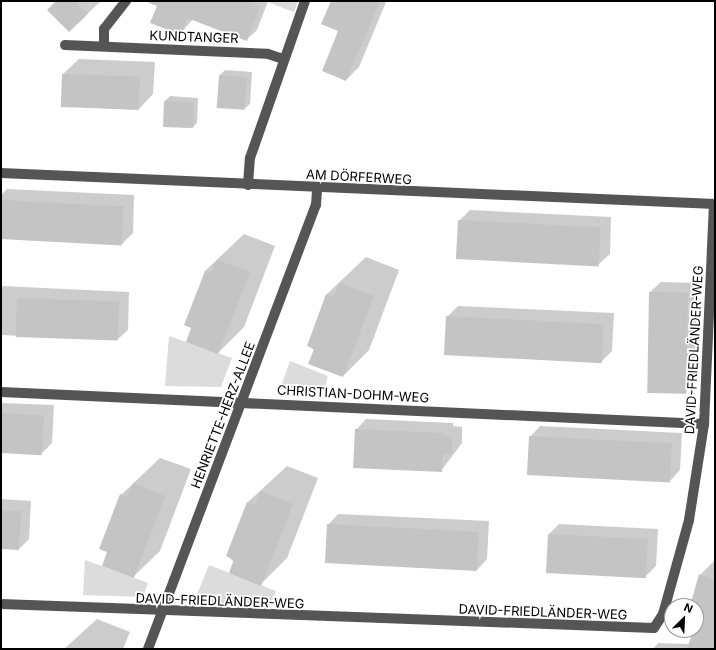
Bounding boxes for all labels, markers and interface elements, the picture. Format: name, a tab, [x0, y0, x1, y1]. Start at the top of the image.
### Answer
street label: KUNDTANGER	[149, 28, 239, 46]
street label: AM DÖRFERWEG	[306, 166, 412, 188]
street label: DAVID-FRIEDLÄNDER-WEG	[682, 265, 706, 435]
street label: HENRIETTE-HERZ-ALLEE	[188, 339, 258, 491]
street label: CHRISTIAN-DOHM-WEG	[277, 382, 429, 406]
street label: DAVID-FRIEDLÄNDER-WEG	[135, 590, 305, 612]
north arrow	[664, 598, 704, 638]
text: N	[682, 600, 695, 616]
street label: DAVID-FRIEDLÄNDER-WEG	[458, 601, 628, 623]

